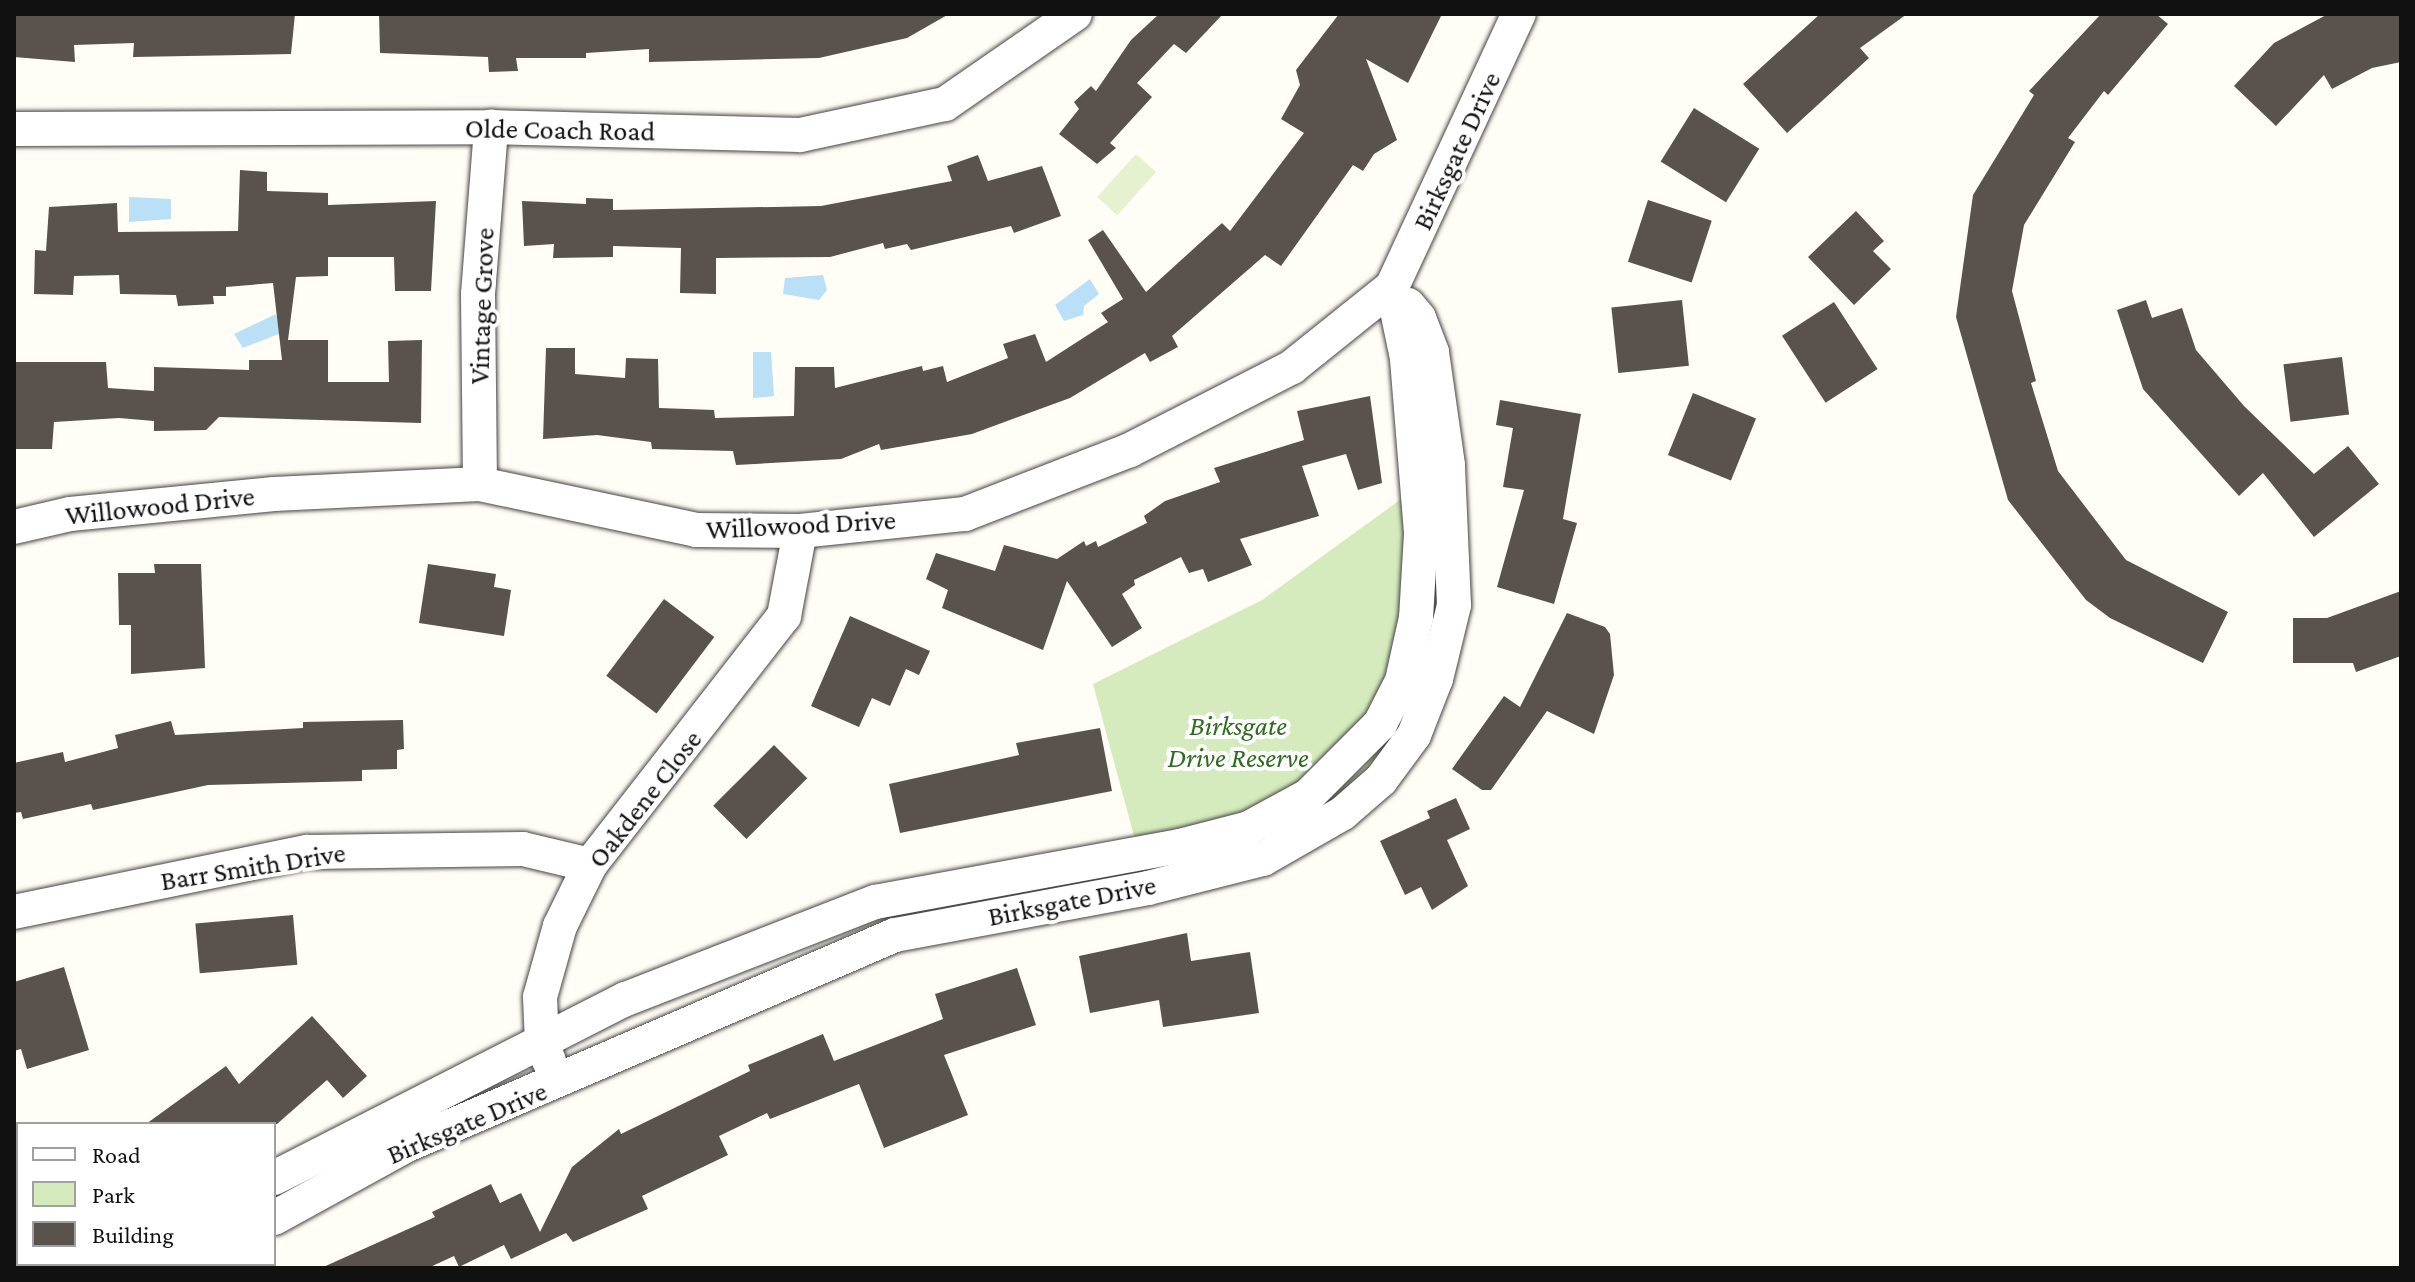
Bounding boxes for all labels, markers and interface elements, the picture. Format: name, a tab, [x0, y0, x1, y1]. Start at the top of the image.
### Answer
street label: Birksgate Drive	[1406, 67, 1508, 235]
street label: Olde Coach Road	[465, 112, 655, 148]
street label: Vintage Grove	[462, 227, 502, 385]
street label: Willowood Drive	[64, 479, 256, 533]
street label: Willowood Drive	[705, 503, 897, 547]
park label: Birksgate Drive Reserve	[1167, 709, 1309, 775]
street label: Oakdene Close	[581, 723, 709, 875]
street label: Barr Smith Drive	[158, 836, 348, 898]
street label: Birksgate Drive	[985, 868, 1159, 934]
street label: Birksgate Drive	[382, 1074, 552, 1172]
legend	[16, 1122, 276, 1266]
text: Road	[92, 1141, 141, 1168]
text: Park	[92, 1181, 135, 1208]
text: Building	[92, 1221, 174, 1248]

